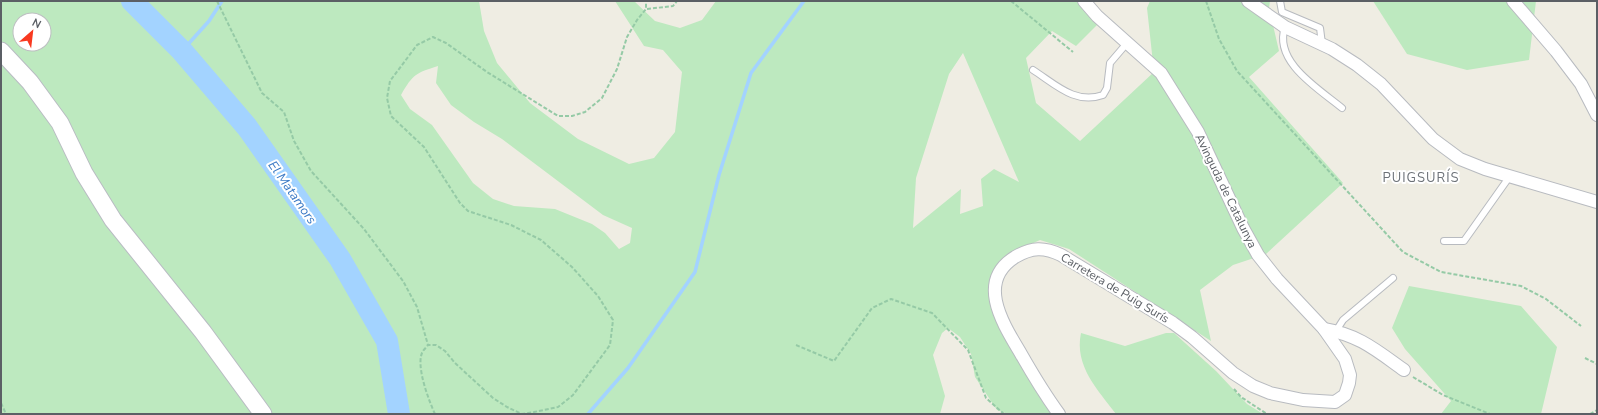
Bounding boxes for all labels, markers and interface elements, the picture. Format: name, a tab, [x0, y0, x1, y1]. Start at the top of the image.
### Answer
north arrow	[12, 12, 52, 52]
text: N	[29, 15, 44, 32]
street label: Avinguda de Catalunya	[1191, 131, 1261, 251]
water label: El Matamors	[264, 157, 321, 228]
district label: PUIGSURÍS	[1383, 168, 1459, 187]
street label: Carretera de Puig Surís	[1058, 249, 1172, 327]

